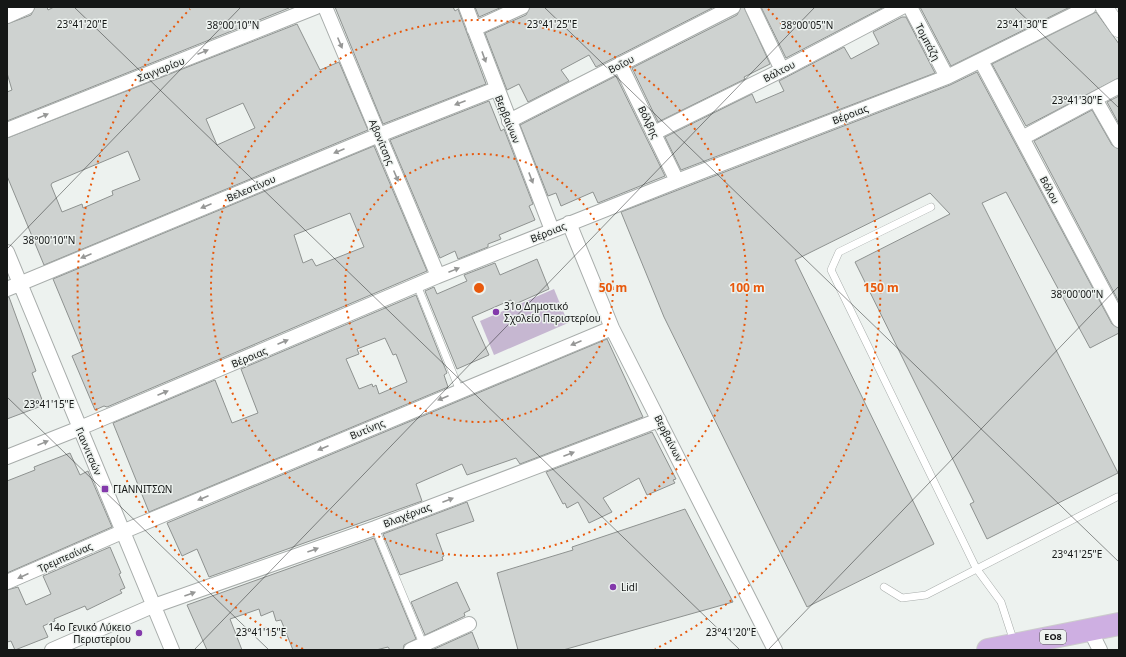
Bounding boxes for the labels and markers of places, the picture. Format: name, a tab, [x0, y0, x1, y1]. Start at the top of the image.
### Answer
centre of rings	[472, 281, 486, 295]
place label: 31ο Δημοτικό Σχολείο Περιστερίου	[504, 299, 601, 325]
marker: 31ο Δημοτικό Σχολείο Περιστερίου	[491, 307, 501, 317]
place label: ΓΙΑΝΝΙΤΣΩΝ	[113, 482, 172, 496]
marker: ΓΙΑΝΝΙΤΣΩΝ	[100, 484, 110, 494]
place label: Lidl	[621, 580, 638, 594]
marker: Lidl	[608, 582, 618, 592]
place label: 14ο Γενικό Λύκειο Περιστερίου	[48, 620, 131, 646]
marker: 14ο Γενικό Λύκειο Περιστερίου	[134, 628, 144, 638]

